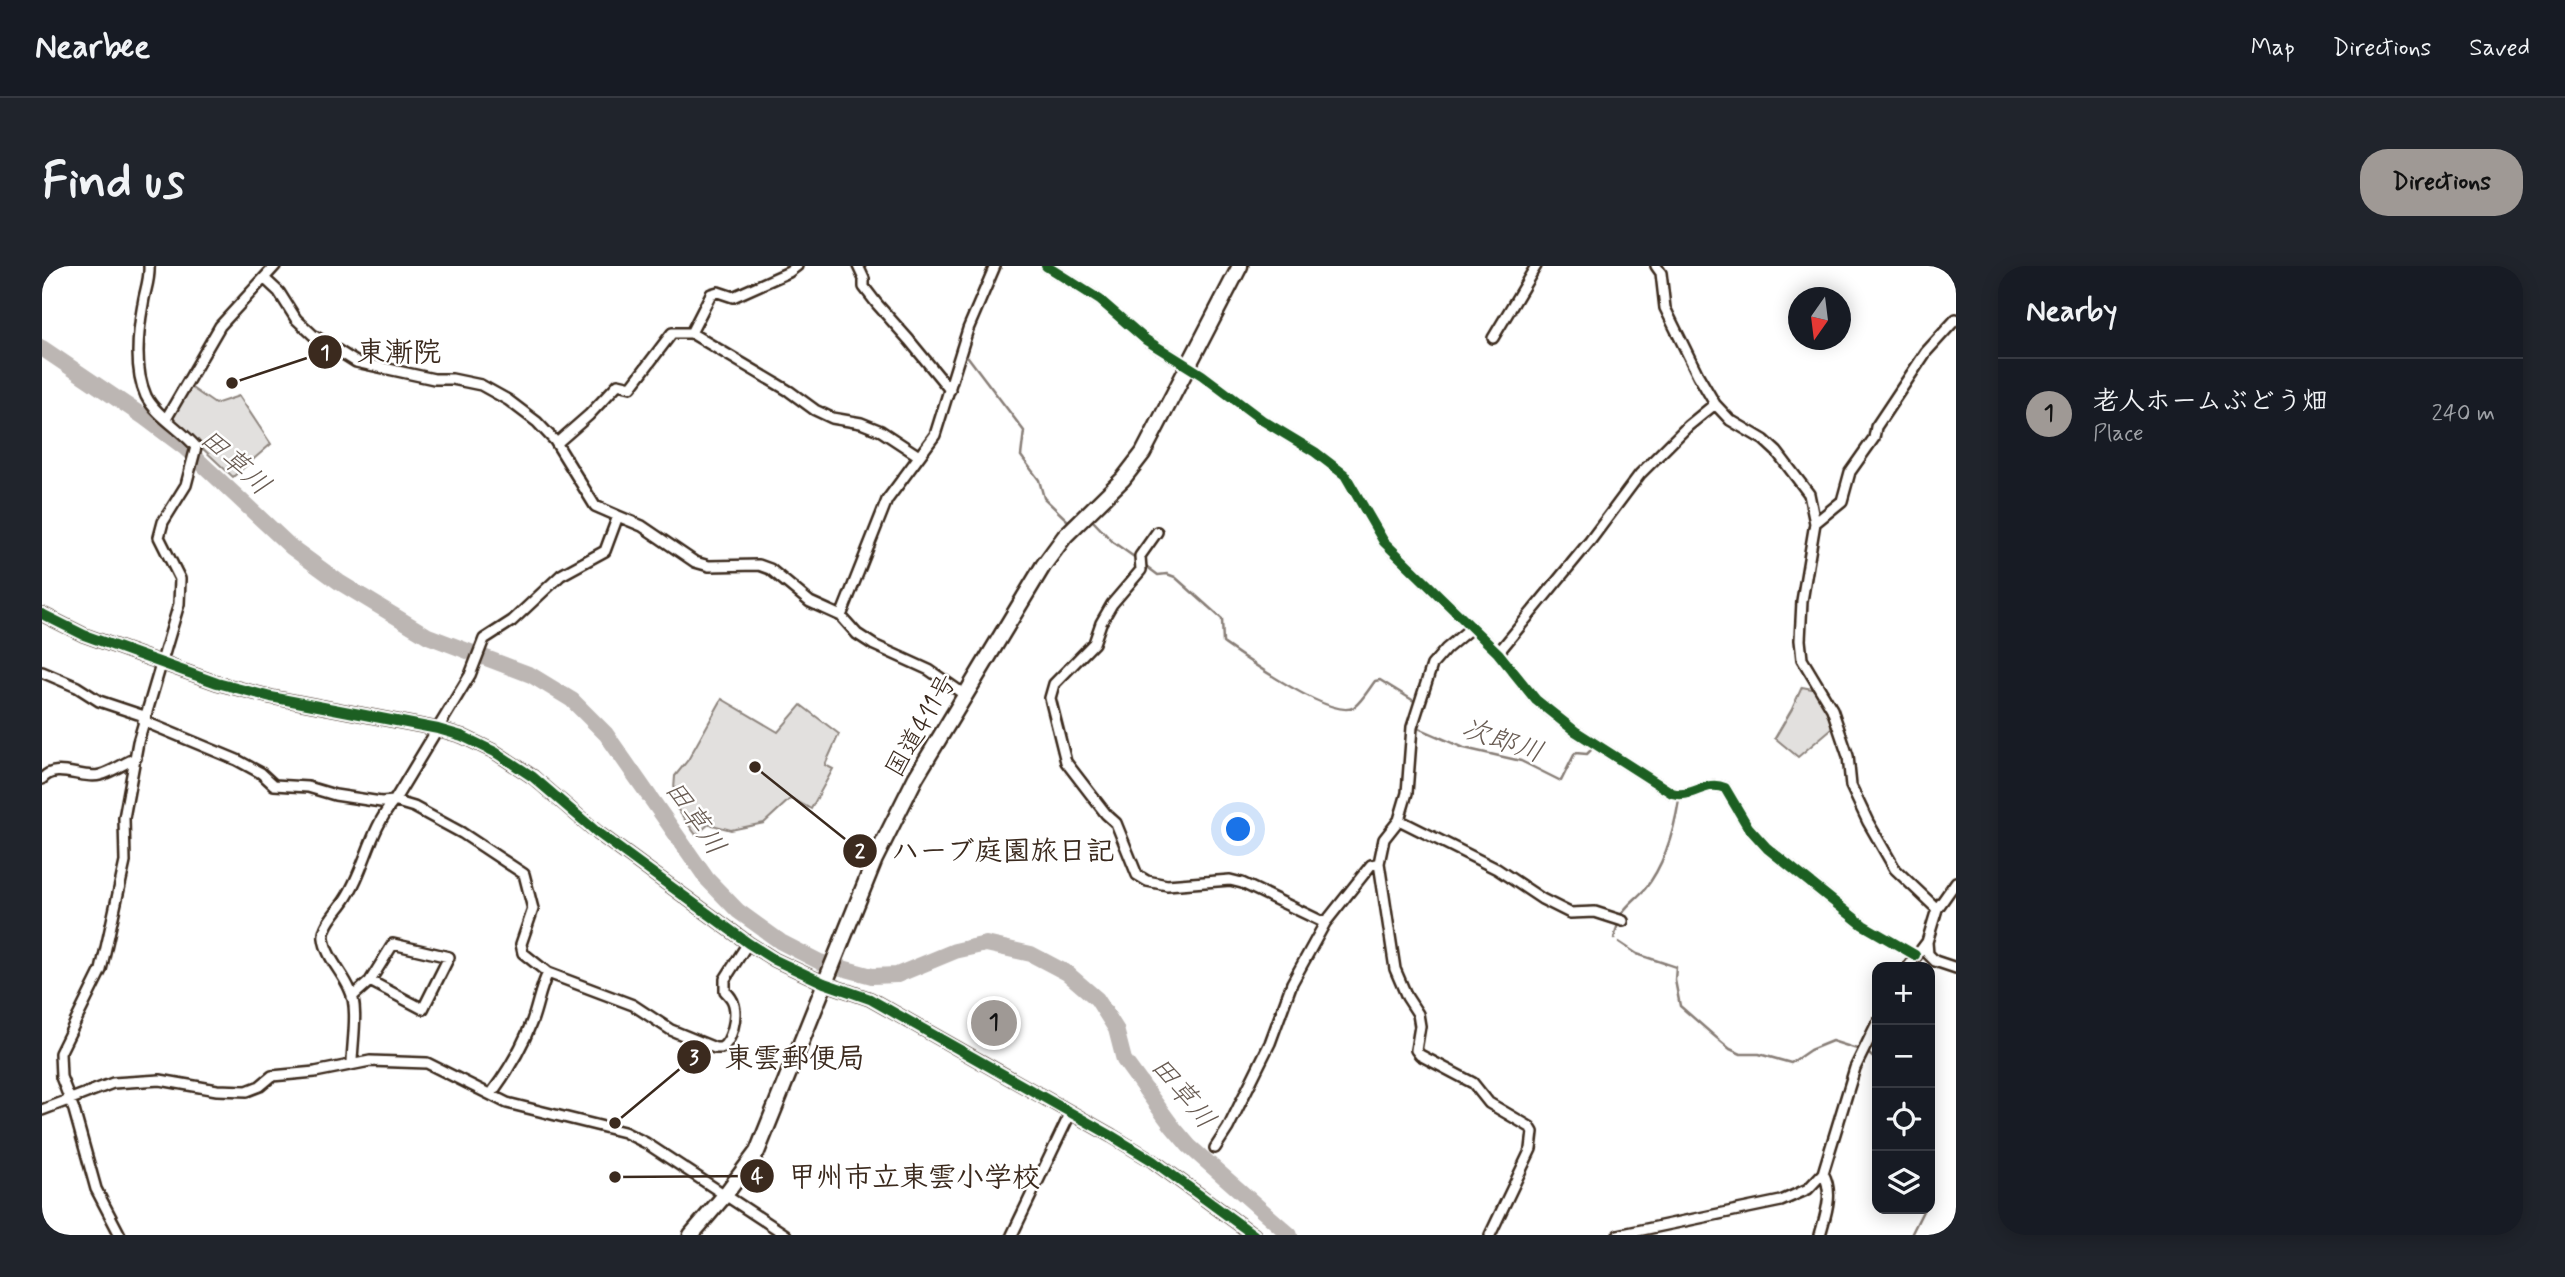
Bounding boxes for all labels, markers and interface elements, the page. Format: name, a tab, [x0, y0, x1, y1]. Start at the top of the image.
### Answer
text: Nearbee	[35, 26, 150, 70]
text: Map	[2251, 33, 2295, 64]
text: Directions	[2333, 33, 2431, 64]
text: Saved	[2469, 33, 2530, 64]
button: Directions	[2360, 149, 2523, 216]
text: Find us	[42, 150, 185, 215]
north arrow	[1788, 287, 1851, 350]
text: Nearby	[2026, 292, 2117, 331]
callout: 東漸院	[308, 327, 455, 376]
text: 東漸院	[357, 335, 441, 372]
text: 1	[320, 339, 330, 367]
text: 老人ホームぶどう畑	[2093, 385, 2328, 419]
text: 1	[2044, 399, 2054, 429]
text: 240 m	[2431, 399, 2495, 429]
text: Place	[2093, 419, 2144, 449]
water label: 田草川	[191, 421, 278, 505]
street label: 国道411号	[878, 668, 965, 784]
water label: 次郎川	[1456, 710, 1548, 773]
water label: 田草川	[655, 773, 733, 863]
your location	[1221, 812, 1255, 846]
callout: ハーブ庭園旅日記	[842, 826, 1129, 875]
text: ハーブ庭園旅日記	[892, 834, 1114, 871]
text: 2	[855, 838, 866, 866]
map controls	[1872, 962, 1935, 1214]
button: +	[1872, 962, 1935, 1025]
pin: 1	[971, 997, 1017, 1049]
button: −	[1872, 1025, 1935, 1088]
callout: 東雲郵便局	[676, 1032, 879, 1081]
text: 東雲郵便局	[725, 1041, 865, 1078]
text: 3	[689, 1044, 699, 1072]
water label: 田草川	[1141, 1050, 1223, 1138]
button: locate	[1872, 1088, 1935, 1151]
button: layers	[1872, 1151, 1935, 1214]
callout: 甲州市立東雲小学校	[739, 1152, 1054, 1201]
text: 甲州市立東雲小学校	[788, 1160, 1040, 1197]
text: 4	[751, 1163, 764, 1191]

